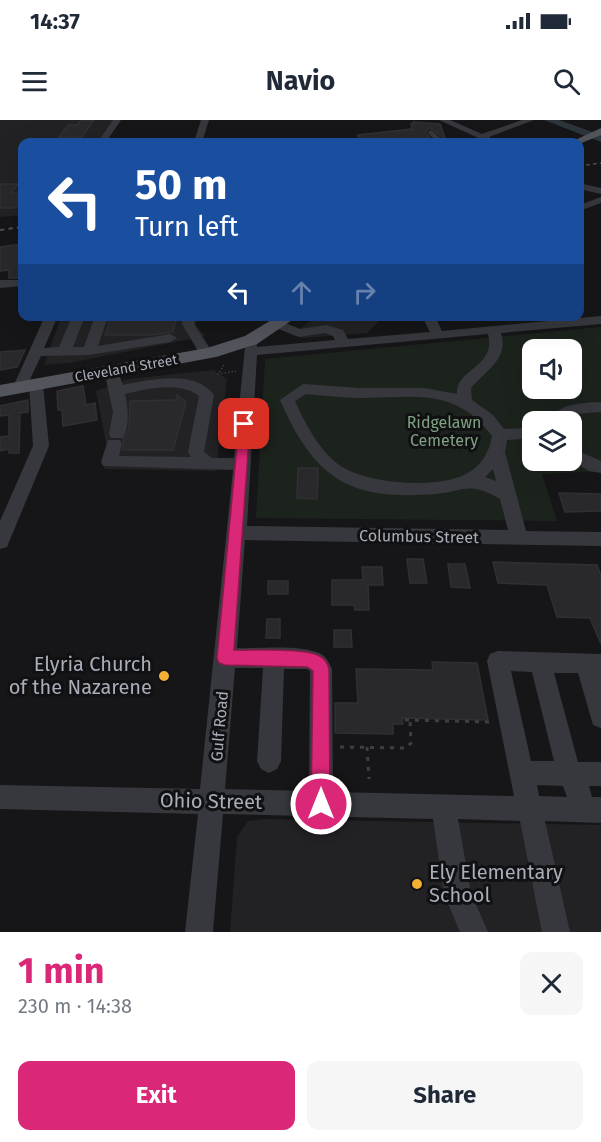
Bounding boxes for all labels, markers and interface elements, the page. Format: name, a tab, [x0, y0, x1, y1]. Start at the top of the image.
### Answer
text: 14:37	[30, 8, 80, 35]
icon: menu	[18, 65, 51, 98]
text: Navio	[266, 65, 335, 97]
icon: search	[550, 65, 583, 98]
text: 50 m	[135, 160, 228, 210]
icon: left	[36, 162, 114, 240]
text: Turn left	[135, 211, 238, 243]
icon: left	[222, 276, 255, 309]
icon: ahead	[285, 276, 318, 309]
icon: right	[348, 276, 381, 309]
map controls	[522, 339, 582, 471]
button: sound	[522, 339, 582, 399]
street label: Cleveland Street	[74, 351, 180, 386]
pin	[218, 398, 269, 449]
icon: arrive	[227, 407, 260, 440]
button: layers	[522, 411, 582, 471]
park label: Ridgelawn Cemetery	[407, 413, 481, 450]
street label: Columbus Street	[359, 526, 479, 547]
place label: Elyria Church of the Nazarene	[9, 652, 152, 699]
marker: Elyria Church of the Nazarene	[157, 669, 171, 683]
street label: Gulf Road	[207, 690, 232, 762]
position arrow	[289, 772, 353, 836]
street label: Ohio Street	[160, 788, 263, 814]
place label: Ely Elementary School	[429, 860, 563, 907]
marker: Ely Elementary School	[410, 877, 424, 891]
text: 1 min	[18, 949, 105, 993]
button: close	[520, 952, 583, 1015]
text: 230 m · 14:38	[18, 994, 132, 1018]
button: Exit	[18, 1061, 295, 1130]
button: Share	[307, 1061, 583, 1130]

